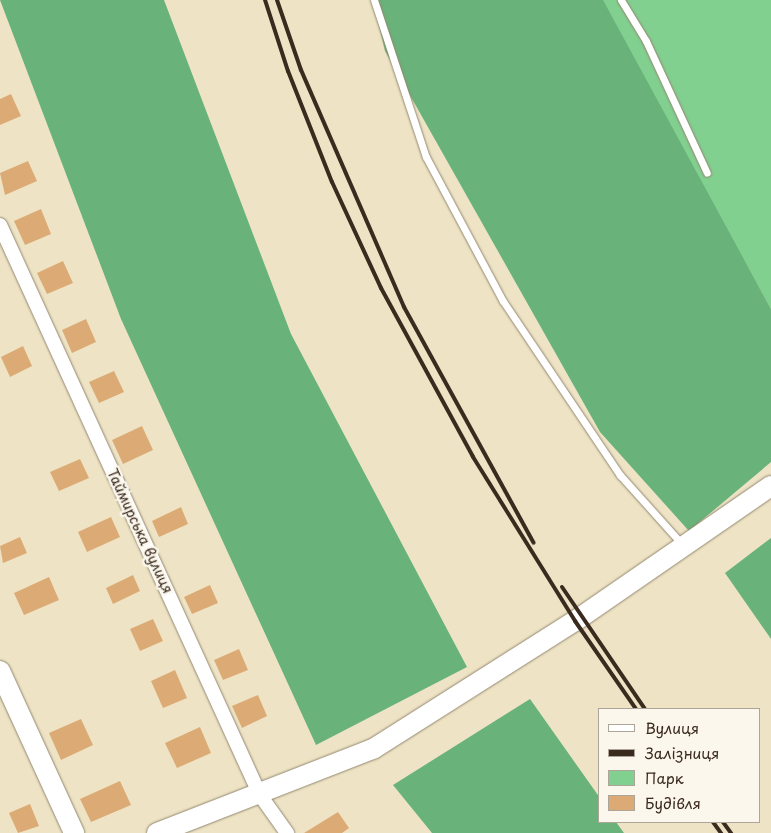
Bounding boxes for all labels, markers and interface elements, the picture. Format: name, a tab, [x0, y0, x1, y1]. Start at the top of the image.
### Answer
street label: Таймирська вулиця	[104, 466, 176, 596]
legend	[598, 708, 761, 823]
text: Вулиця	[645, 716, 699, 739]
text: Залізниця	[645, 741, 719, 764]
text: Парк	[645, 766, 684, 789]
text: Будівля	[645, 791, 701, 814]

